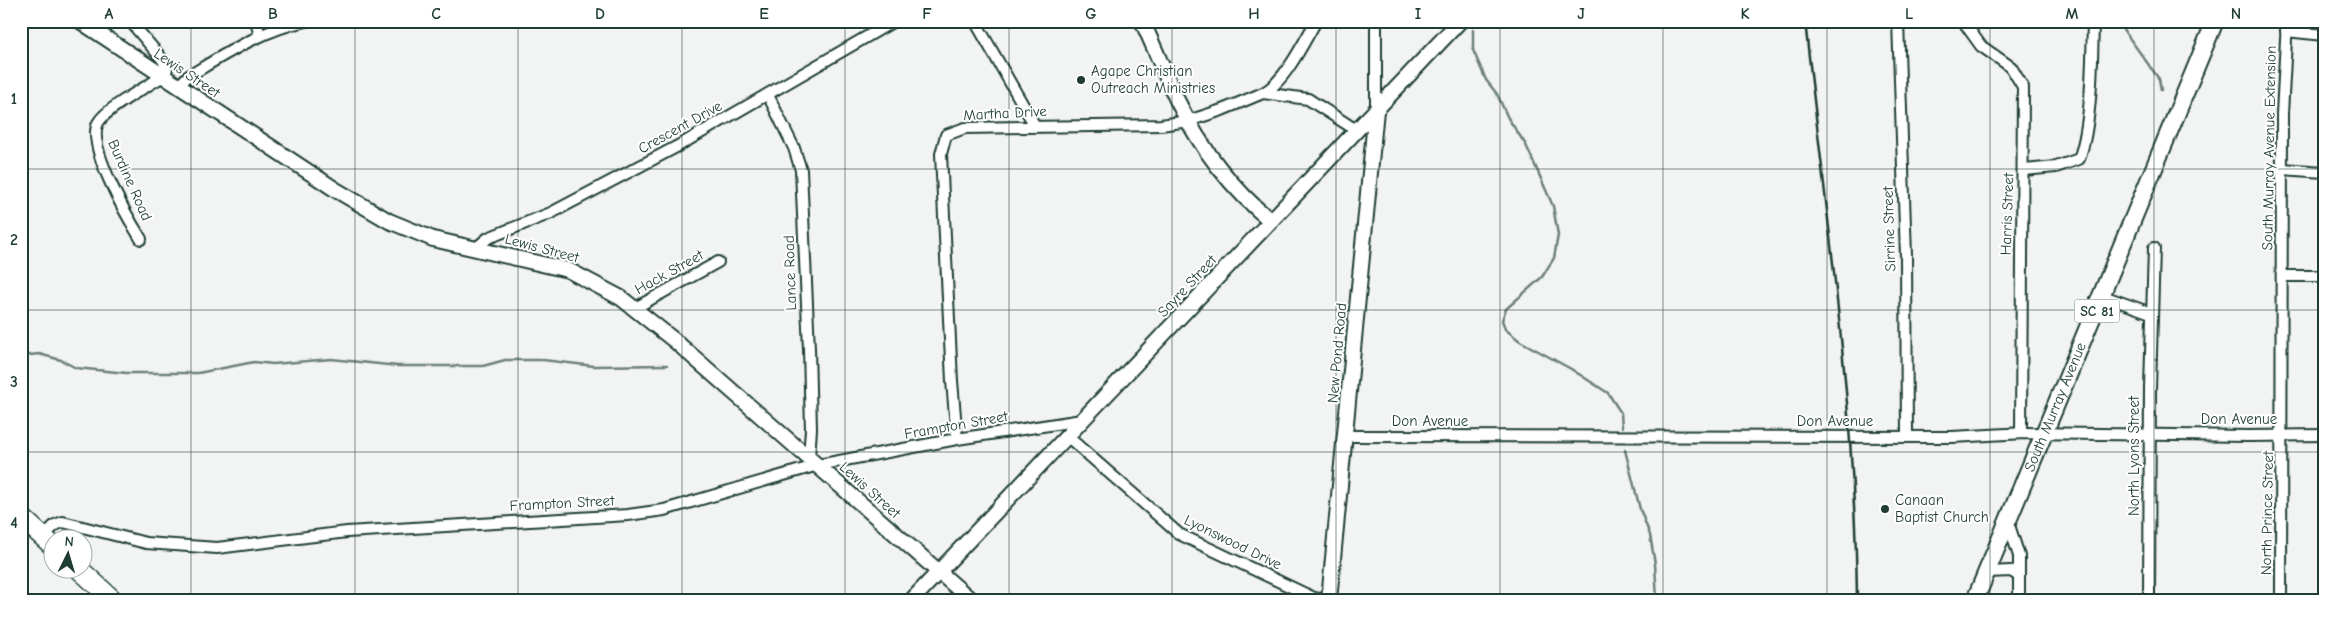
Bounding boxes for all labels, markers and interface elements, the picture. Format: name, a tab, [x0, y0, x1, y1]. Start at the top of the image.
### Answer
text: A	[105, 5, 114, 23]
text: B	[268, 5, 278, 23]
text: C	[431, 5, 441, 23]
text: D	[595, 5, 605, 23]
text: E	[759, 5, 769, 23]
text: F	[922, 5, 932, 23]
text: G	[1085, 5, 1097, 23]
text: H	[1248, 5, 1260, 23]
text: I	[1415, 5, 1421, 23]
text: J	[1577, 5, 1585, 23]
text: K	[1740, 5, 1750, 23]
text: L	[1905, 5, 1913, 23]
text: M	[2066, 5, 2079, 23]
text: N	[2231, 5, 2241, 23]
street label: Lewis Street	[150, 44, 224, 102]
street label: South Murray Avenue Extension	[2258, 45, 2280, 251]
place label: Agape Christian Outreach Ministries	[1091, 62, 1215, 97]
marker: Agape Christian Outreach Ministries	[1075, 74, 1087, 86]
text: 1	[11, 90, 17, 108]
street label: Crescent Drive	[635, 96, 726, 157]
street label: Martha Drive	[963, 102, 1048, 124]
street label: Burdine Road	[104, 137, 156, 223]
street label: Harris Street	[1997, 172, 2017, 256]
street label: Sirrine Street	[1878, 185, 1899, 272]
street label: Lewis Street	[503, 229, 582, 267]
text: 2	[10, 231, 18, 249]
street label: Lance Road	[780, 235, 800, 311]
street label: Hack Street	[632, 245, 707, 298]
street label: Sayre Street	[1154, 251, 1221, 321]
road number: SC 81	[2074, 300, 2120, 322]
street label: New Pond Road	[1324, 302, 1350, 404]
street label: South Murray Avenue	[2020, 339, 2090, 474]
text: 3	[10, 373, 18, 391]
street label: North Lyons Street	[2125, 395, 2143, 516]
street label: Frampton Street	[903, 407, 1010, 443]
street label: Don Avenue	[2201, 410, 2278, 428]
street label: Don Avenue	[1392, 412, 1469, 430]
street label: Don Avenue	[1797, 412, 1874, 430]
street label: North Prince Street	[2257, 450, 2277, 575]
street label: Lewis Street	[836, 458, 905, 523]
street label: Frampton Street	[509, 491, 616, 515]
place label: Canaan Baptist Church	[1895, 491, 1989, 526]
marker: Canaan Baptist Church	[1879, 503, 1891, 515]
street label: Lyonswood Drive	[1181, 511, 1285, 574]
text: 4	[10, 514, 18, 532]
north arrow	[42, 528, 92, 578]
text: N	[64, 533, 74, 550]

